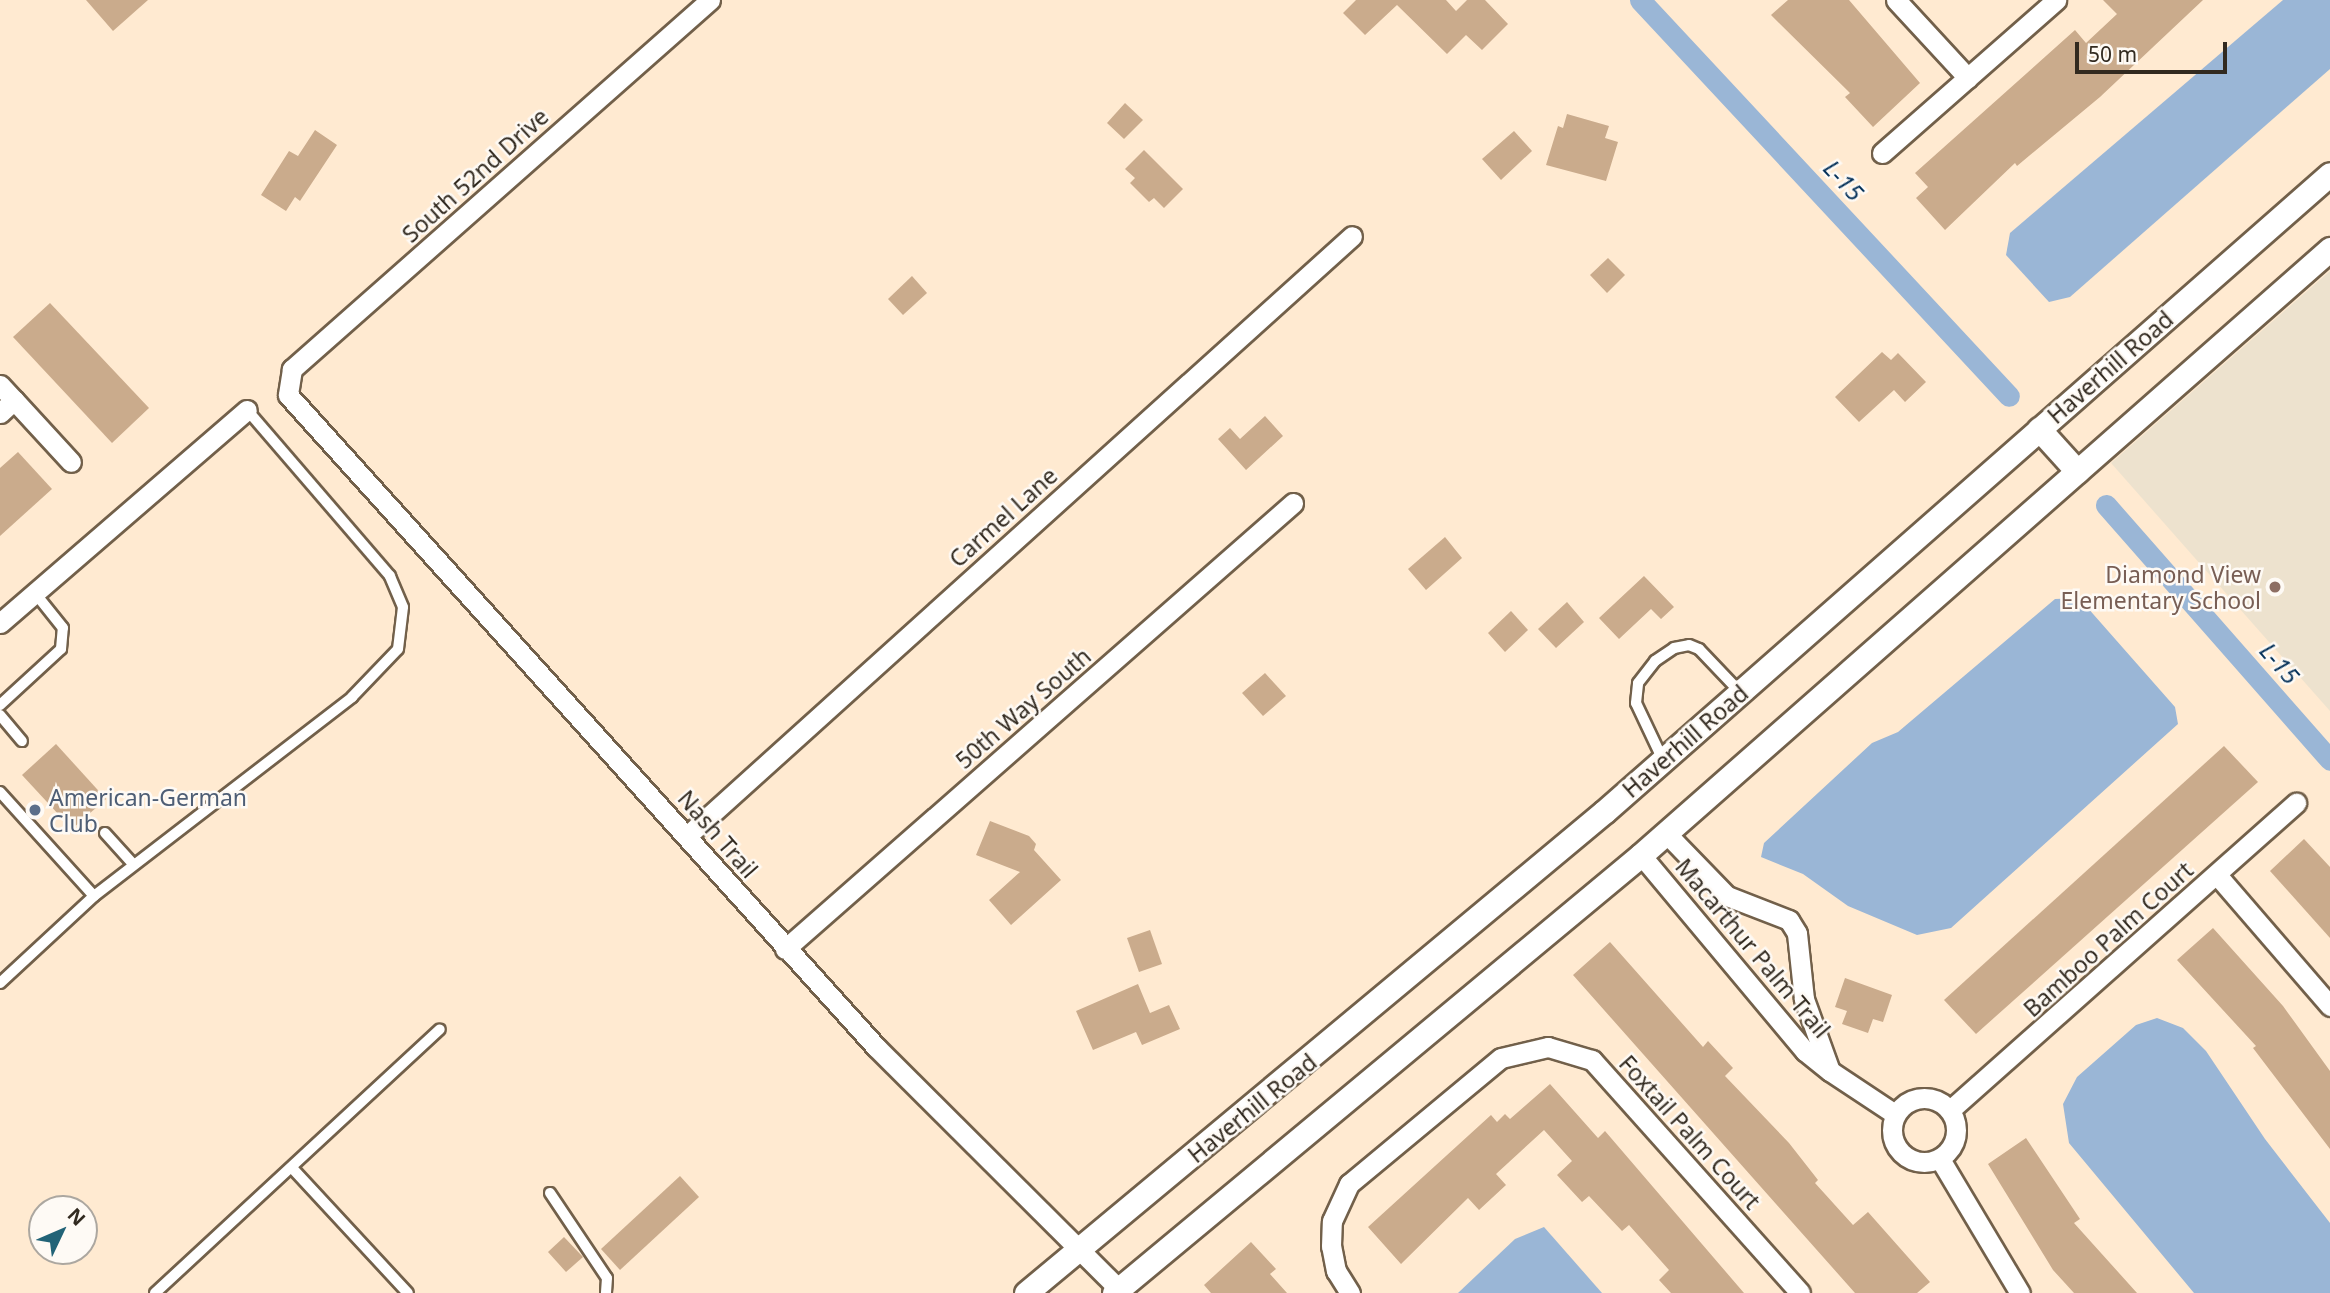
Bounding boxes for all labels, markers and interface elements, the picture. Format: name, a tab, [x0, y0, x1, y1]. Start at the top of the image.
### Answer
scale bar	[2078, 28, 2230, 72]
text: 50 m	[2088, 40, 2137, 68]
street label: South 52nd Drive	[396, 102, 554, 248]
water label: L-15	[1818, 154, 1870, 206]
street label: Haverhill Road	[2042, 305, 2178, 429]
street label: Carmel Lane	[943, 461, 1063, 573]
place label: Diamond View Elementary School	[2061, 560, 2261, 614]
marker: Diamond View Elementary School	[2267, 579, 2283, 595]
water label: L-15	[2254, 636, 2306, 690]
street label: 50th Way South	[950, 642, 1096, 774]
street label: Haverhill Road	[1617, 679, 1753, 803]
place label: American-German Club	[49, 783, 247, 837]
street label: Nash Trail	[672, 785, 764, 883]
marker: American-German Club	[27, 802, 43, 818]
street label: Macarthur Palm Trail	[1670, 853, 1836, 1043]
street label: Bamboo Palm Court	[2018, 856, 2198, 1022]
street label: Haverhill Road	[1182, 1048, 1322, 1168]
street label: Foxtail Palm Court	[1614, 1049, 1766, 1215]
north arrow	[28, 1195, 98, 1265]
text: N	[62, 1202, 91, 1231]

